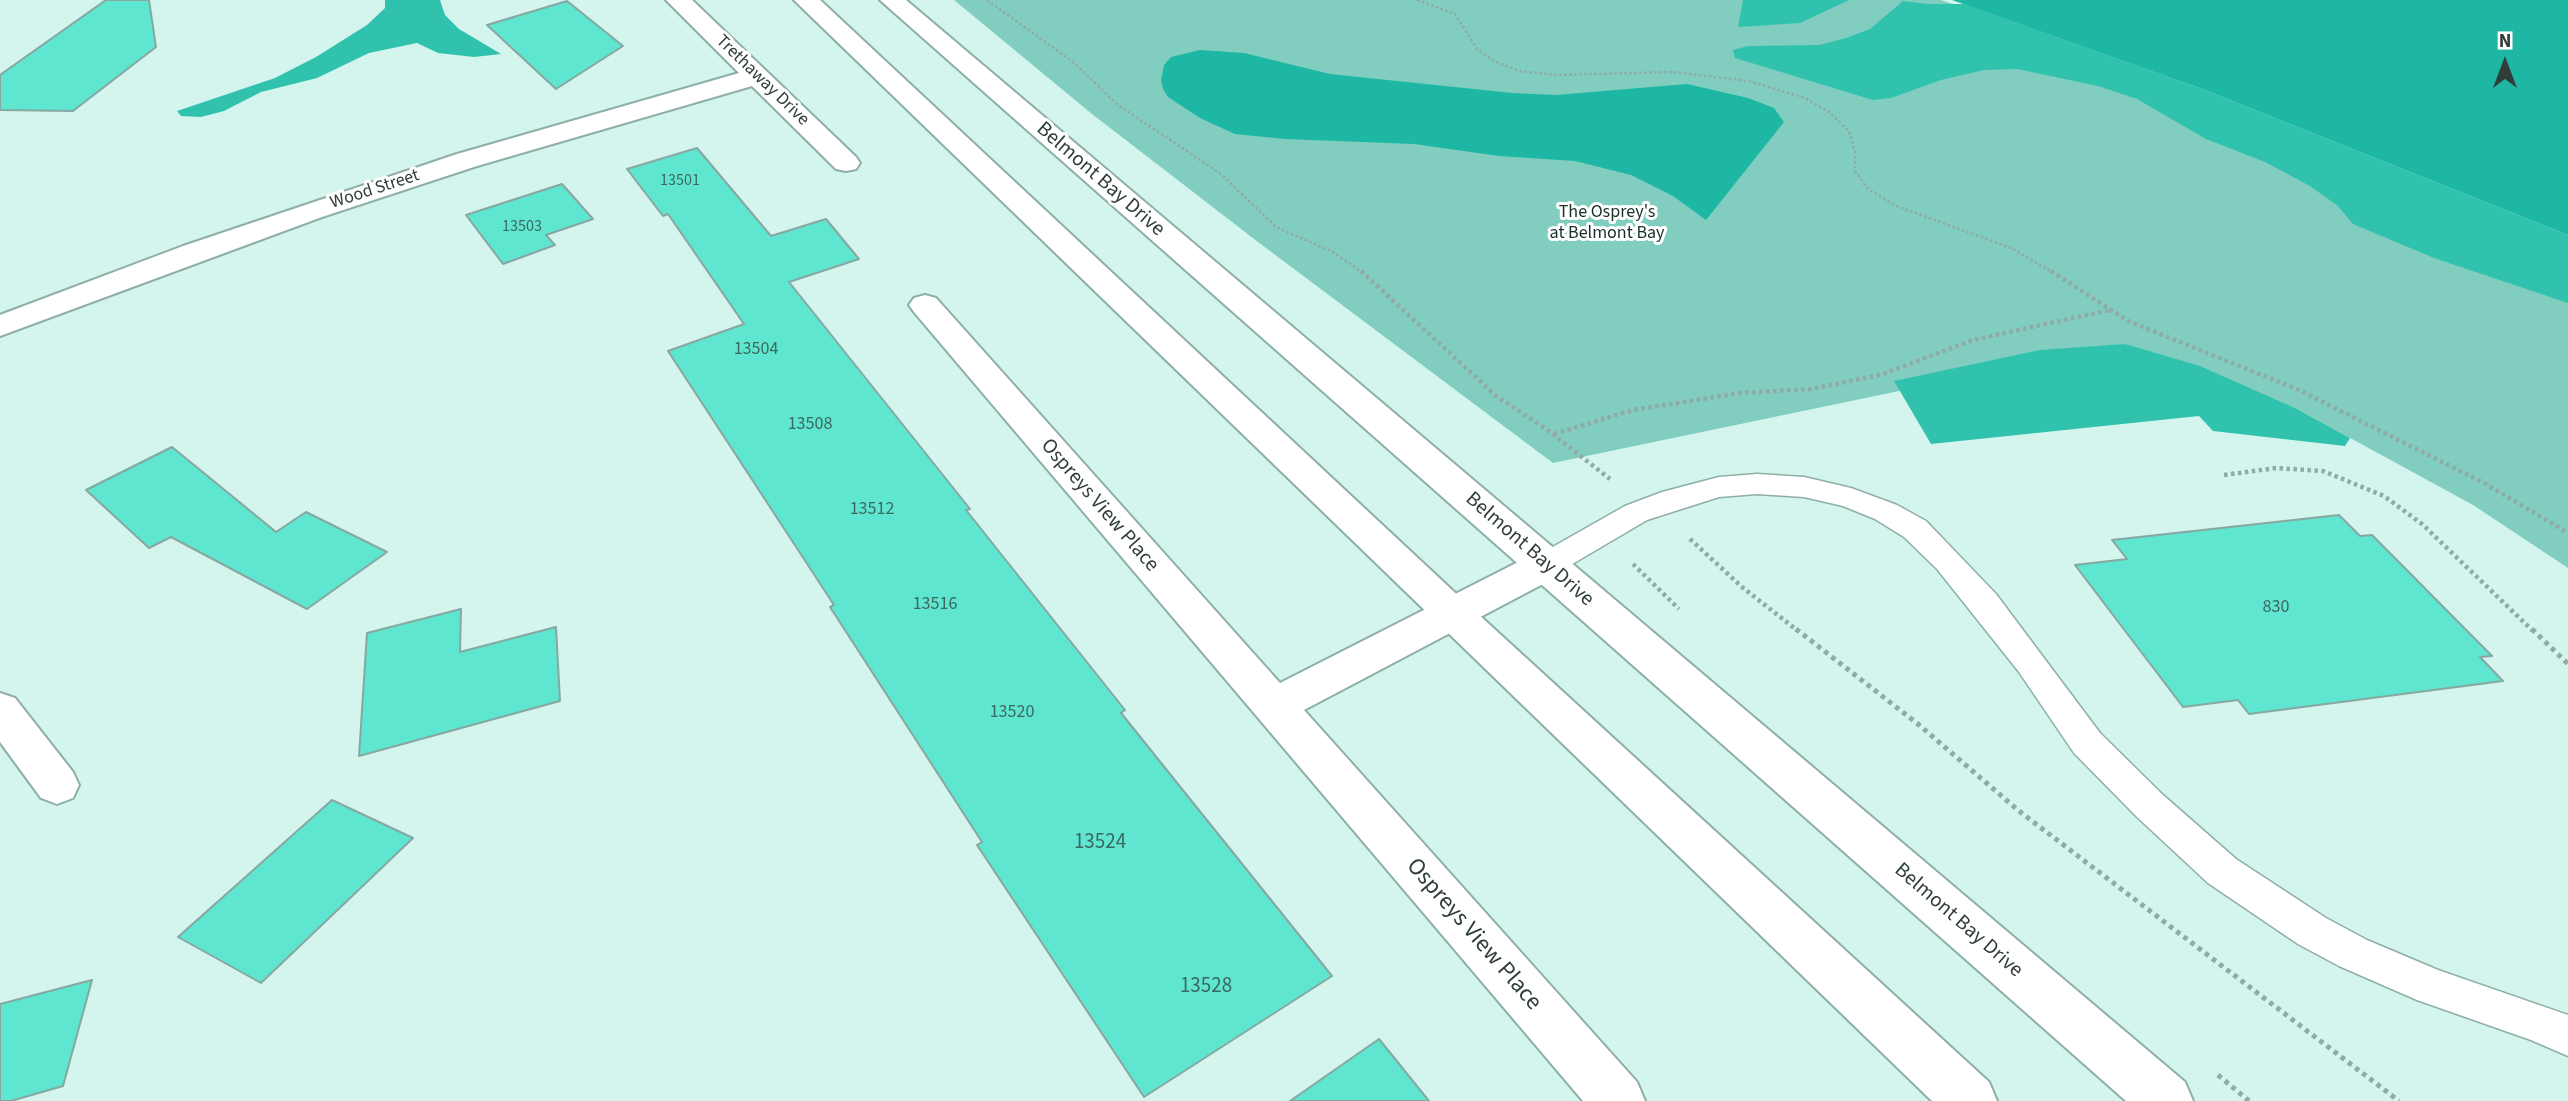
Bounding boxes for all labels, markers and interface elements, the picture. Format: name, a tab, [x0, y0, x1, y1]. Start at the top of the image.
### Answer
north arrow	[2470, 28, 2540, 98]
text: N	[2499, 28, 2511, 55]
street label: Trethaway Drive	[711, 31, 813, 131]
street label: Belmont Bay Drive	[1031, 117, 1169, 243]
street label: Wood Street	[328, 165, 422, 215]
house number: 13501	[660, 171, 700, 191]
park label: The Osprey's at Belmont Bay	[1550, 202, 1664, 244]
house number: 13503	[502, 217, 542, 237]
house number: 13504	[734, 339, 778, 361]
house number: 13508	[788, 414, 832, 436]
street label: Ospreys View Place	[1034, 434, 1164, 578]
street label: Belmont Bay Drive	[1460, 487, 1598, 613]
house number: 13512	[850, 499, 894, 521]
house number: 13516	[913, 594, 957, 616]
house number: 830	[2263, 597, 2289, 619]
house number: 13520	[990, 702, 1034, 724]
house number: 13524	[1074, 830, 1126, 856]
street label: Ospreys View Place	[1399, 853, 1547, 1017]
street label: Belmont Bay Drive	[1889, 858, 2027, 984]
house number: 13528	[1180, 974, 1232, 1000]

